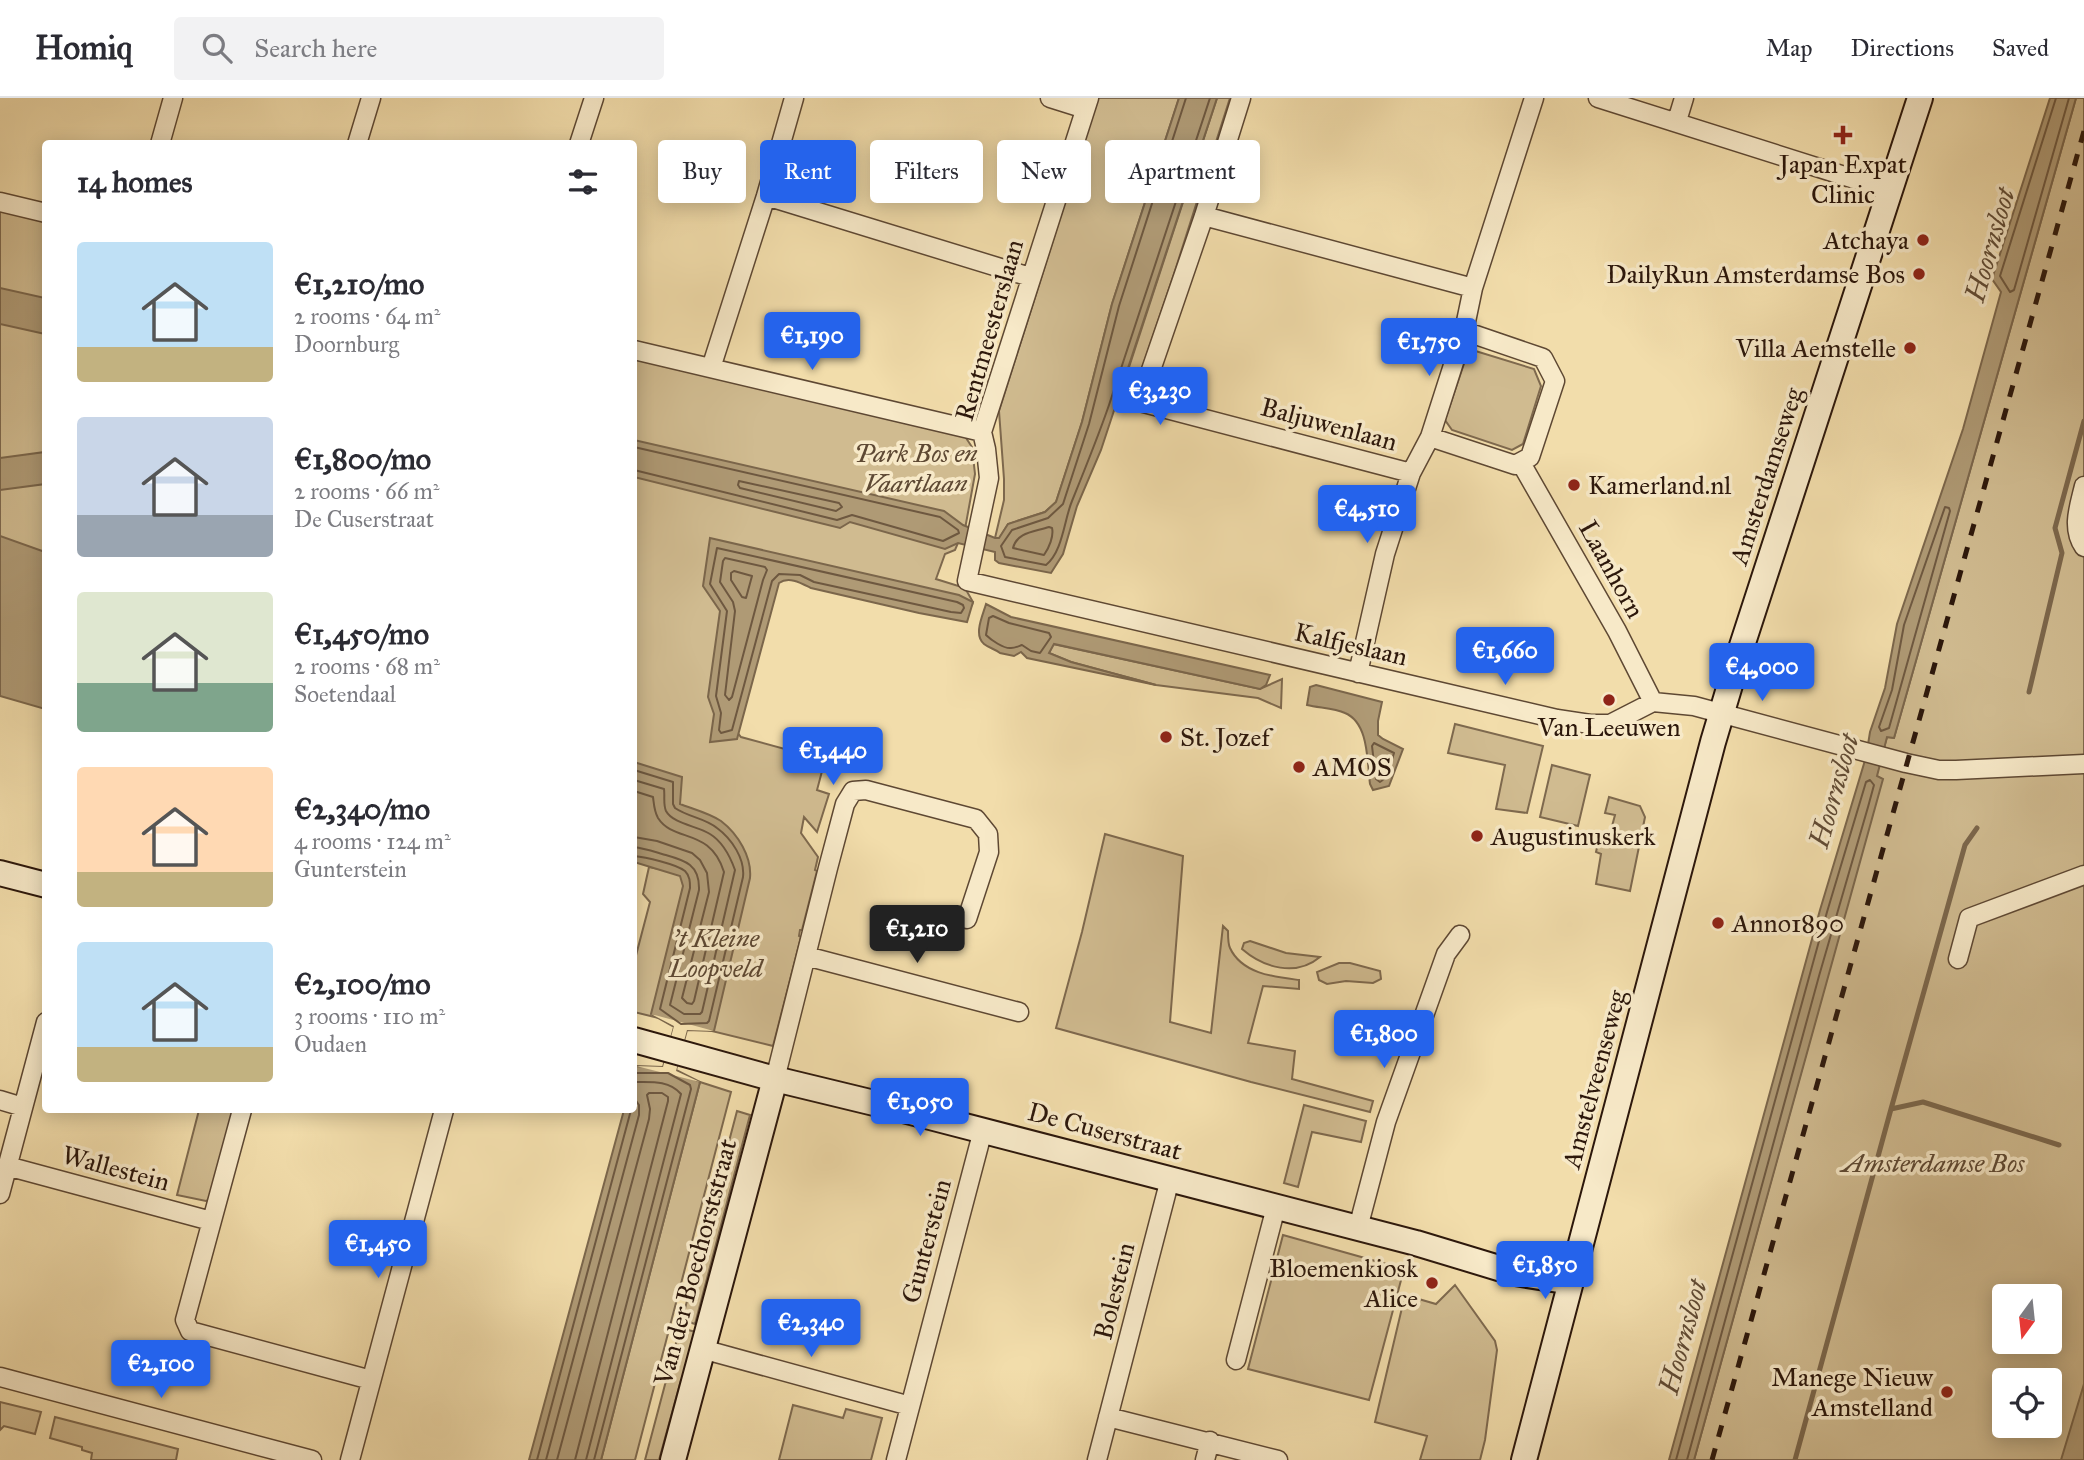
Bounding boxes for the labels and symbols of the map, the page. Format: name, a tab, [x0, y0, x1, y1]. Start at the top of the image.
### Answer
marker: Japan Expat Clinic	[1833, 125, 1853, 145]
place label: Japan Expat Clinic	[1776, 148, 1907, 210]
water label: Hoornsloot	[1957, 182, 2024, 307]
place label: Atchaya	[1822, 224, 1909, 256]
marker: Atchaya	[1915, 232, 1931, 248]
street label: Rentmeesterslaan	[948, 236, 1030, 424]
place label: DailyRun Amsterdamse Bos	[1606, 258, 1905, 290]
marker: DailyRun Amsterdamse Bos	[1911, 266, 1927, 282]
pin: €1,190	[755, 313, 869, 372]
pin: €1,750	[1372, 318, 1486, 378]
place label: Villa Aemstelle	[1735, 332, 1896, 364]
marker: Villa Aemstelle	[1902, 340, 1918, 356]
pin: €3,230	[1103, 368, 1217, 427]
street label: Amsterdamseweg	[1722, 383, 1810, 570]
street label: Baljuwenlaan	[1257, 390, 1401, 458]
park label: Park Bos en Vaartlaan	[854, 437, 978, 499]
place label: Kamerland.nl	[1588, 469, 1731, 501]
marker: Kamerland.nl	[1566, 477, 1582, 493]
pin: €4,510	[1310, 486, 1424, 545]
street label: Laanhorn	[1572, 515, 1652, 623]
street label: Kalfjeslaan	[1291, 615, 1411, 673]
pin: €1,660	[1448, 628, 1562, 687]
pin: €4,000	[1705, 644, 1819, 703]
marker: Van Leeuwen	[1601, 692, 1617, 708]
place label: Van Leeuwen	[1536, 711, 1681, 743]
place label: St. Jozef	[1180, 721, 1274, 753]
pin: €1,440	[776, 728, 890, 787]
water label: Hoornsloot	[1801, 728, 1868, 853]
marker: St. Jozef	[1158, 729, 1174, 745]
place label: AMOS	[1312, 751, 1392, 783]
marker: AMOS	[1291, 759, 1307, 775]
place label: Augustinuskerk	[1490, 820, 1657, 852]
marker: Augustinuskerk	[1469, 828, 1485, 844]
pin: €1,210	[860, 906, 974, 965]
place label: Anno1890	[1731, 907, 1844, 939]
marker: Anno1890	[1710, 915, 1726, 931]
park label: 't Kleine Loopveld	[668, 922, 764, 985]
street label: Amstelveenseweg	[1555, 985, 1633, 1173]
pin: €1,800	[1327, 1010, 1441, 1070]
pin: €1,050	[863, 1079, 977, 1138]
street label: De Cuserstraat	[1024, 1095, 1186, 1167]
street label: Van der Boechorststraat	[646, 1135, 743, 1390]
street label: Wallestein	[59, 1138, 173, 1198]
park label: Amsterdamse Bos	[1838, 1147, 2025, 1179]
street label: Gunterstein	[894, 1175, 958, 1307]
pin: €1,450	[321, 1220, 435, 1280]
street label: Bolestein	[1087, 1239, 1141, 1343]
pin: €1,850	[1488, 1242, 1602, 1301]
place label: Bloemenkiosk Alice	[1269, 1252, 1419, 1314]
water label: Hoornsloot	[1651, 1274, 1716, 1399]
marker: Bloemenkiosk Alice	[1424, 1275, 1440, 1291]
north arrow	[1992, 1284, 2062, 1354]
pin: €2,340	[754, 1300, 868, 1359]
pin: €2,100	[104, 1340, 218, 1400]
place label: Manege Nieuw Amstelland	[1771, 1361, 1934, 1423]
marker: Manege Nieuw Amstelland	[1939, 1384, 1955, 1400]

